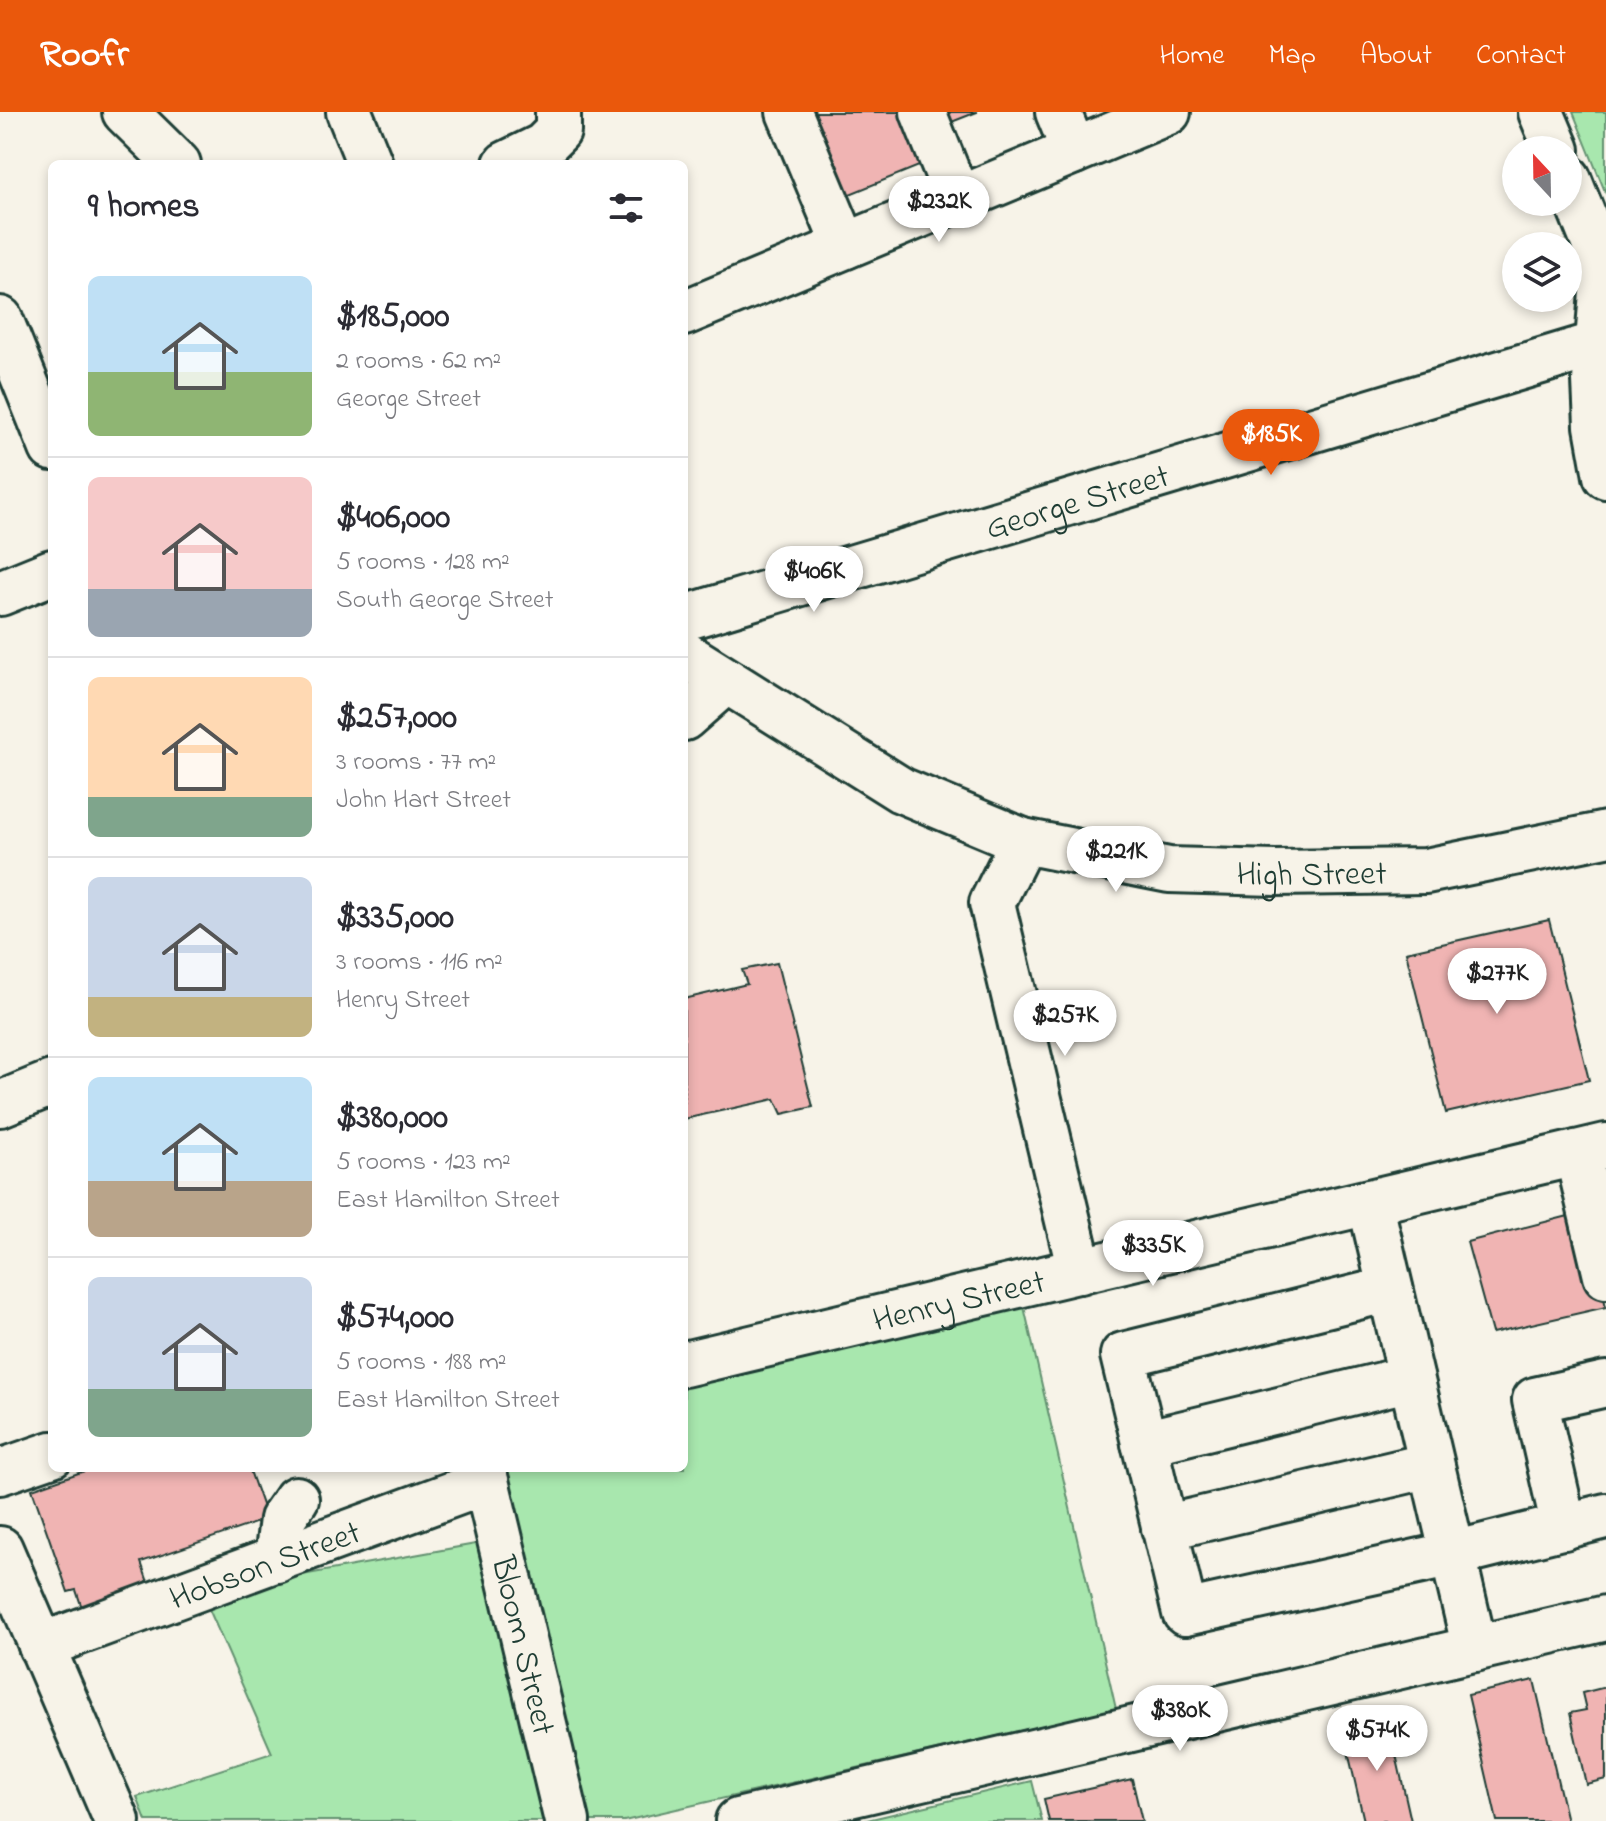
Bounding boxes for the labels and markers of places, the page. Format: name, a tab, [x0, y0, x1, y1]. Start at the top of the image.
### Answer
pin: $232K	[883, 176, 995, 244]
pin: $185K	[1215, 409, 1327, 477]
pin: $406K	[758, 546, 870, 614]
pin: $221K	[1060, 826, 1172, 894]
pin: $277K	[1441, 948, 1553, 1016]
pin: $257K	[1009, 990, 1121, 1058]
pin: $335K	[1097, 1220, 1209, 1288]
pin: $380K	[1124, 1685, 1236, 1753]
pin: $574K	[1321, 1705, 1433, 1773]

